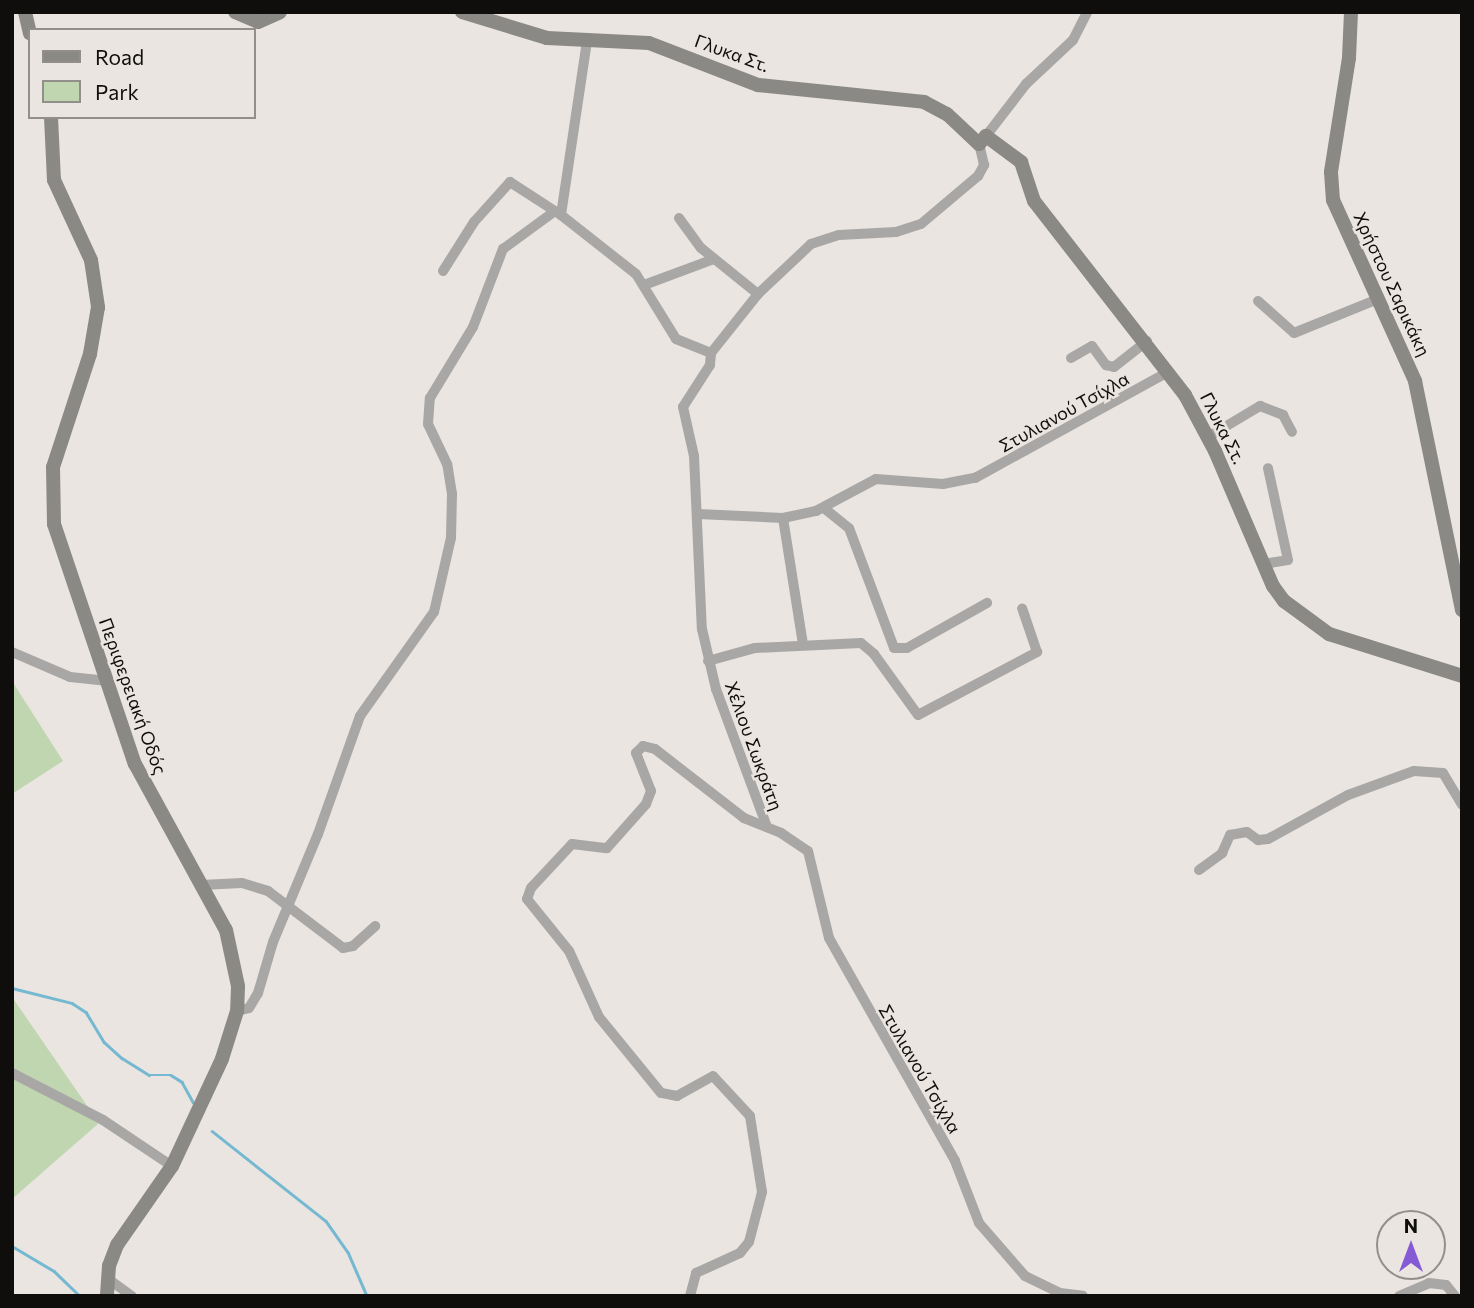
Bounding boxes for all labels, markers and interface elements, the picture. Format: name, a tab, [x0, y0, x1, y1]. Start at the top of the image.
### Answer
legend	[28, 28, 256, 119]
street label: Γλυκα Στ.	[692, 30, 772, 76]
text: Road	[95, 44, 144, 69]
text: Park	[95, 79, 139, 104]
street label: Χρήστου Σαρικάκη	[1349, 209, 1435, 359]
street label: Στυλιανού Τσίχλα	[995, 367, 1133, 457]
street label: Γλυκα Στ.	[1196, 389, 1250, 467]
street label: Περιφερειακή Οδός	[95, 615, 171, 777]
street label: Χέλιου Σωκράτη	[721, 679, 787, 813]
street label: Στυλιανού Τσίχλα	[874, 1001, 966, 1137]
north arrow	[1376, 1210, 1446, 1280]
text: N	[1404, 1214, 1418, 1237]

